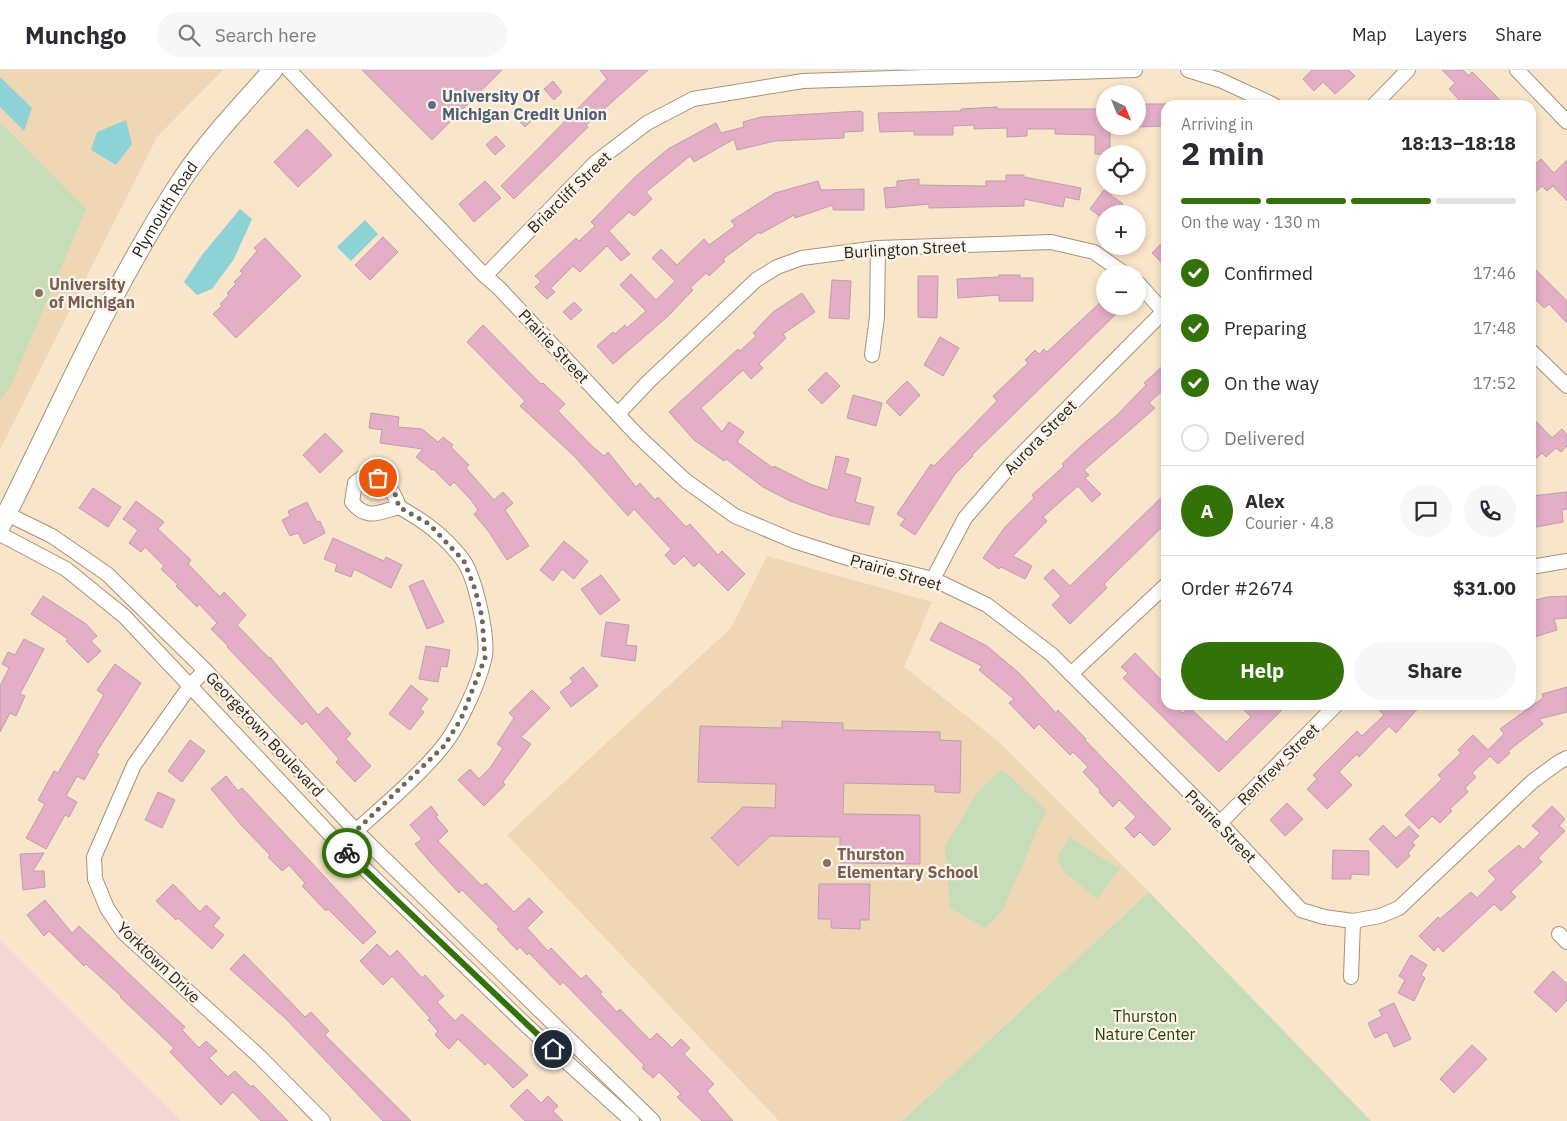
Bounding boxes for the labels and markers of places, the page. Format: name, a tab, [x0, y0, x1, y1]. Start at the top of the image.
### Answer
place label: University Of Michigan Credit Union	[442, 86, 607, 124]
marker: University Of Michigan Credit Union	[426, 99, 438, 111]
place label: University of Michigan	[49, 274, 135, 312]
marker: University of Michigan	[33, 287, 45, 299]
pin	[357, 457, 399, 499]
place label: Thurston Elementary School	[837, 844, 978, 882]
marker: Thurston Elementary School	[821, 857, 833, 869]
pin	[532, 1028, 574, 1070]

